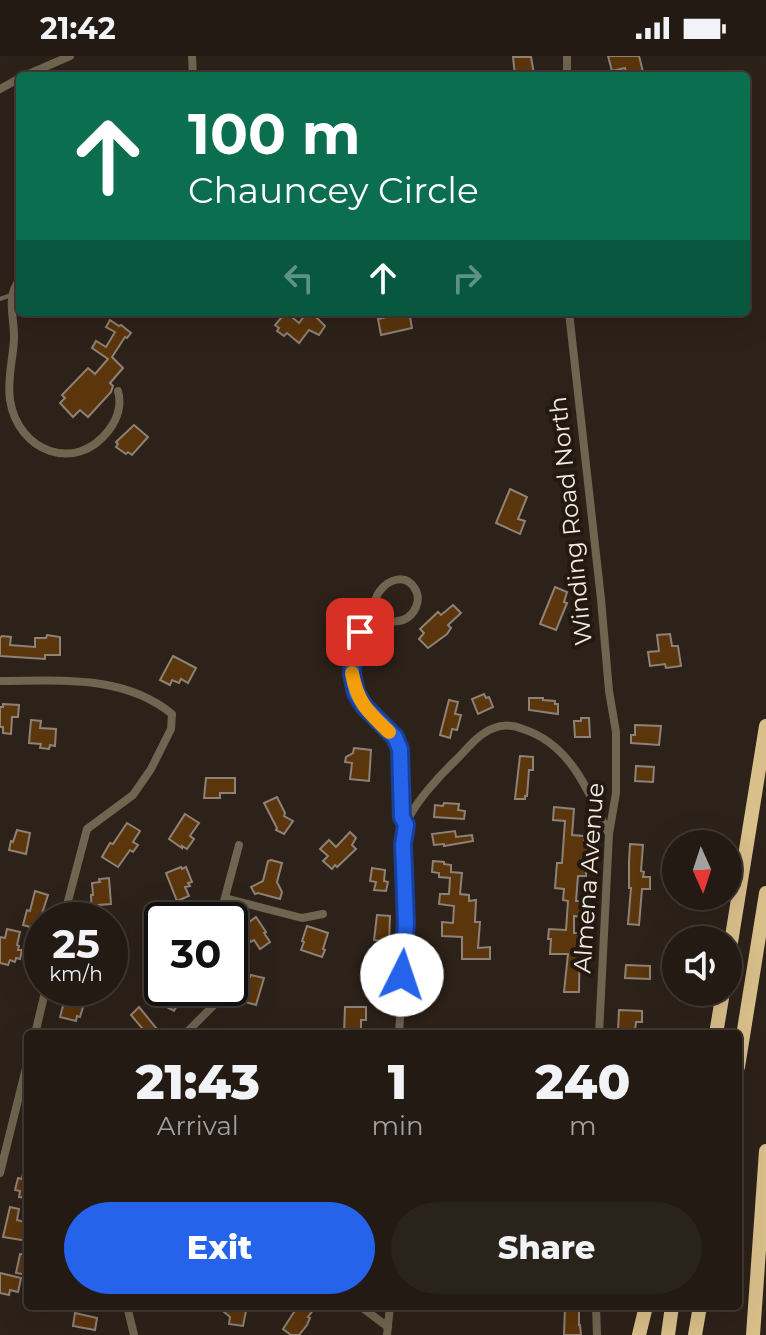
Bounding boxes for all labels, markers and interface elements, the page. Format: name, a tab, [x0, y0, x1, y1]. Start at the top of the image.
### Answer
text: 21:42	[40, 10, 116, 47]
text: 100 m	[188, 100, 361, 168]
icon: ahead	[56, 104, 160, 208]
text: Chauncey Circle	[188, 168, 479, 212]
icon: left	[277, 256, 321, 300]
icon: ahead	[361, 256, 405, 300]
icon: right	[445, 256, 489, 300]
street label: Winding Road North	[543, 395, 598, 647]
pin	[326, 598, 394, 666]
icon: arrive	[338, 610, 382, 654]
street label: Almena Avenue	[567, 782, 610, 974]
north arrow	[662, 830, 742, 910]
map controls	[662, 830, 742, 1006]
speed limit sign: 30	[144, 902, 248, 1006]
text: 25	[52, 919, 100, 968]
button: sound	[662, 926, 742, 1006]
position arrow	[360, 933, 444, 1017]
text: km/h	[49, 962, 103, 986]
text: 21:43	[136, 1053, 260, 1111]
text: 1	[388, 1053, 407, 1111]
text: 240	[535, 1053, 630, 1111]
text: Arrival	[157, 1110, 239, 1142]
text: min	[372, 1110, 424, 1142]
text: m	[569, 1110, 597, 1142]
button: Exit	[64, 1202, 375, 1294]
button: Share	[391, 1202, 702, 1294]

